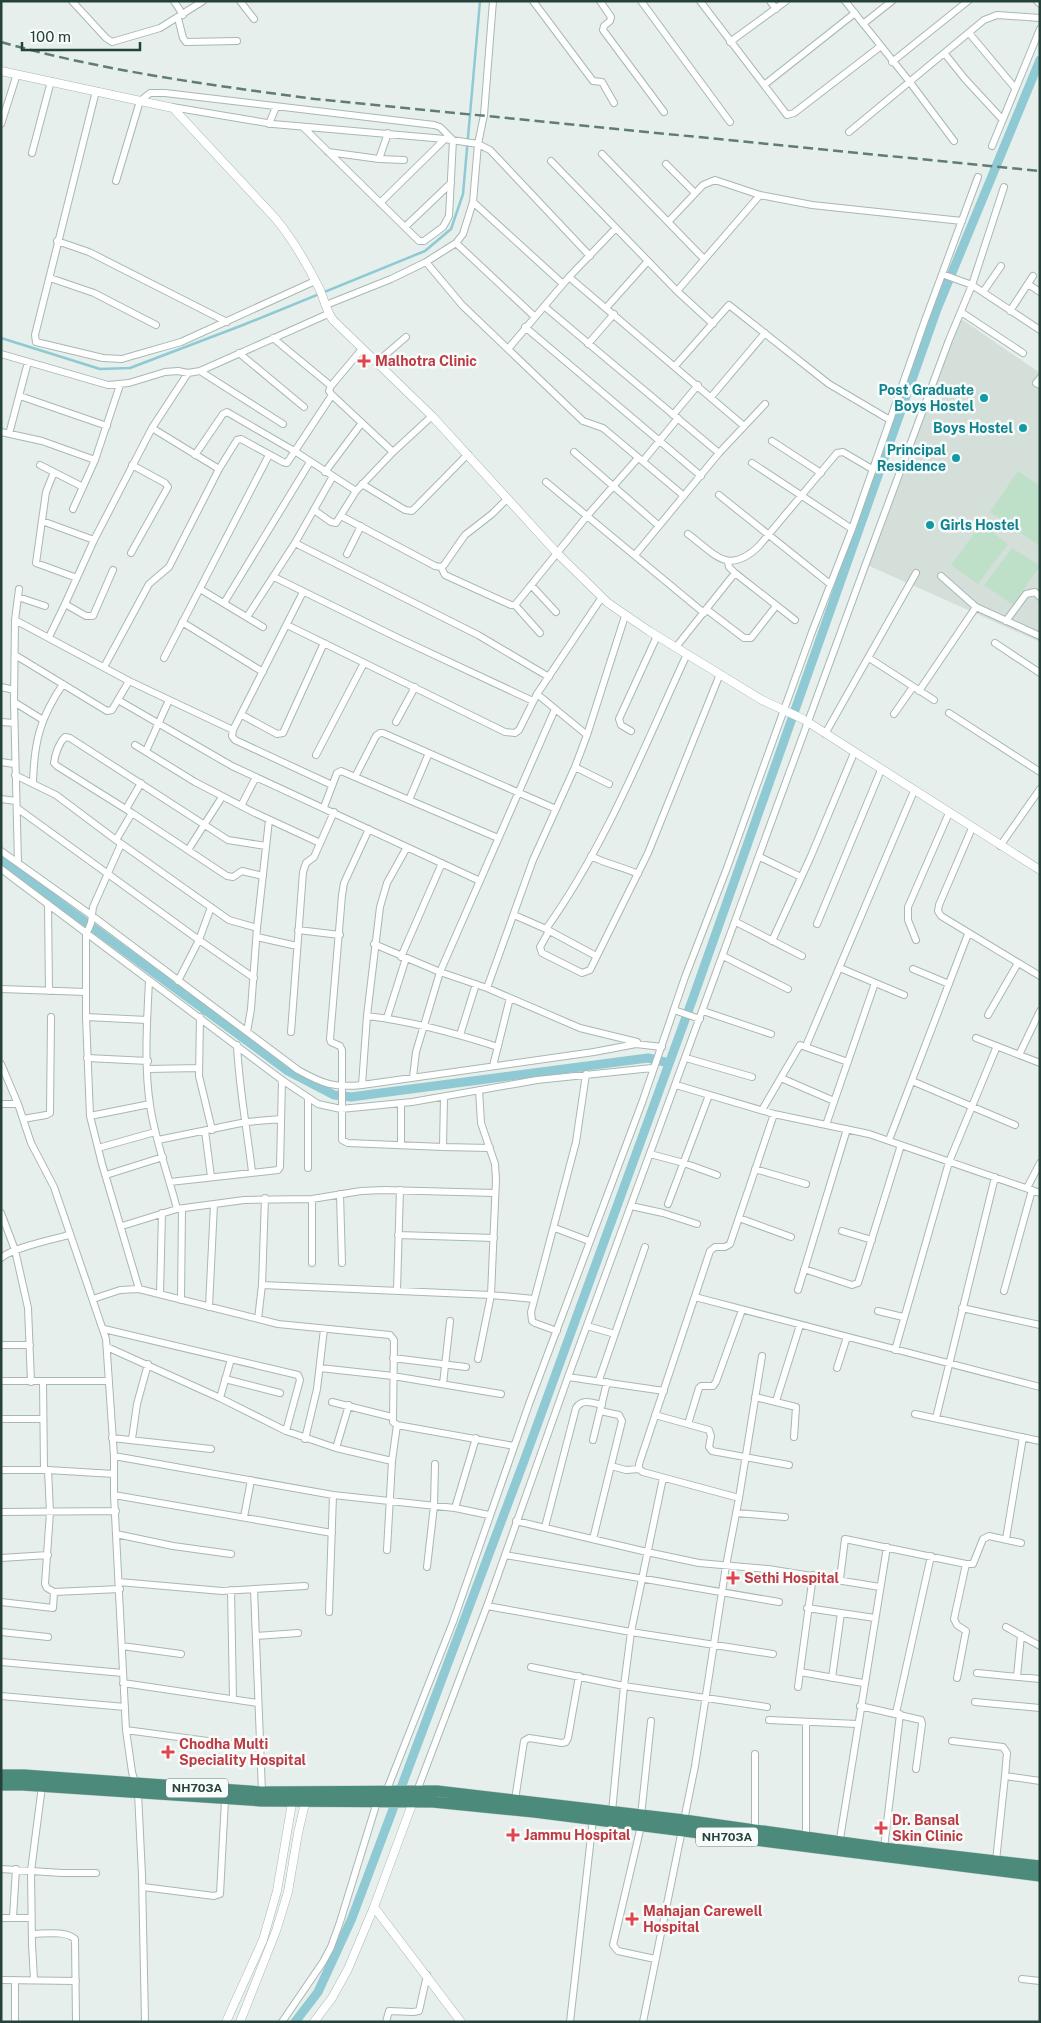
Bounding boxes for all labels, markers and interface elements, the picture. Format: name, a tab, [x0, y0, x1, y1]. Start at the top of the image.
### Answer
scale bar	[22, 20, 140, 52]
text: 100 m	[30, 28, 71, 45]
place label: Malhotra Clinic	[375, 353, 477, 369]
marker: Malhotra Clinic	[357, 354, 371, 368]
place label: Post Graduate Boys Hostel	[878, 382, 974, 414]
marker: Post Graduate Boys Hostel	[978, 392, 990, 404]
place label: Boys Hostel	[933, 420, 1013, 436]
marker: Boys Hostel	[1017, 422, 1029, 434]
place label: Principal Residence	[877, 442, 946, 474]
marker: Principal Residence	[950, 452, 962, 464]
place label: Girls Hostel	[940, 517, 1020, 533]
marker: Girls Hostel	[924, 519, 936, 531]
place label: Sethi Hospital	[744, 1570, 839, 1586]
marker: Sethi Hospital	[726, 1571, 740, 1585]
place label: Chodha Multi Speciality Hospital	[179, 1736, 307, 1768]
marker: Chodha Multi Speciality Hospital	[161, 1745, 175, 1759]
road number: NH703A	[166, 1779, 228, 1798]
place label: Dr. Bansal Skin Clinic	[892, 1812, 963, 1844]
marker: Dr. Bansal Skin Clinic	[874, 1821, 888, 1835]
place label: Jammu Hospital	[524, 1827, 631, 1843]
marker: Jammu Hospital	[506, 1828, 520, 1842]
road number: NH703A	[696, 1828, 758, 1846]
place label: Mahajan Carewell Hospital	[643, 1903, 763, 1935]
marker: Mahajan Carewell Hospital	[625, 1912, 639, 1926]

